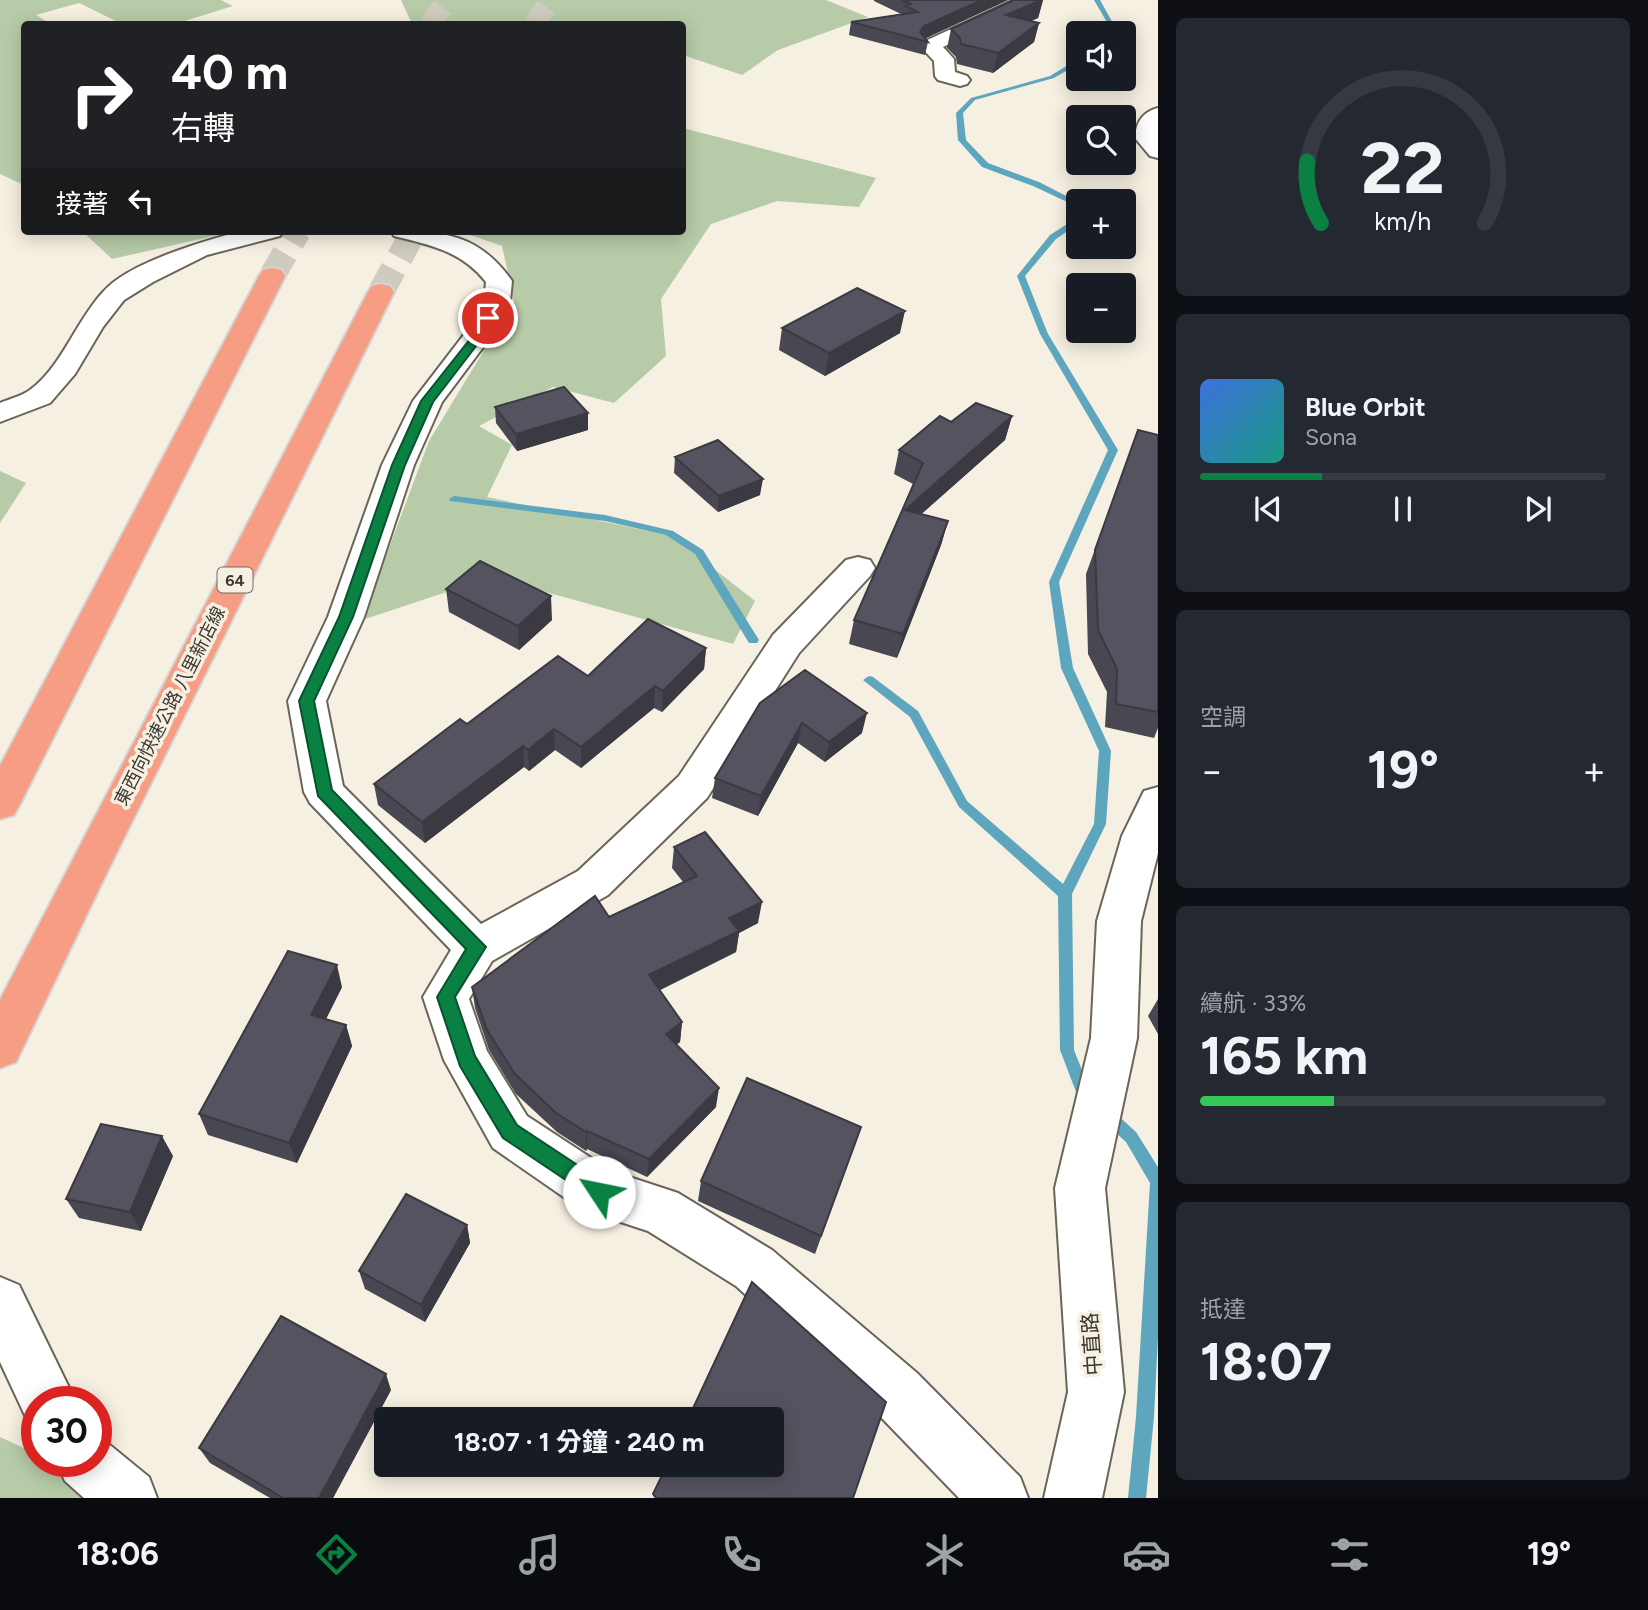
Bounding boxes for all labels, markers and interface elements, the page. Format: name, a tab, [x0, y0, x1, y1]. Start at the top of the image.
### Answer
map controls	[1066, 21, 1136, 343]
button: sound	[1066, 21, 1136, 91]
text: 40 m	[171, 42, 288, 101]
icon: right	[56, 49, 147, 140]
button: search	[1066, 105, 1136, 175]
text: 右轉	[171, 109, 235, 147]
text: 22	[1361, 124, 1445, 211]
icon: left	[122, 182, 160, 220]
text: 接著	[56, 188, 108, 220]
button: +	[1066, 189, 1136, 259]
text: km/h	[1374, 206, 1432, 236]
button: −	[1066, 273, 1136, 343]
pin	[458, 288, 518, 348]
icon: arrive	[469, 299, 507, 337]
text: Blue Orbit	[1305, 391, 1426, 423]
text: Sona	[1305, 423, 1357, 451]
icon: previous	[1249, 490, 1287, 528]
icon: pause	[1384, 490, 1422, 528]
icon: next	[1519, 490, 1557, 528]
road number: 64	[218, 568, 252, 593]
street label: 東西向快速公路 八里新店線	[110, 603, 230, 809]
text: 空調	[1200, 703, 1246, 731]
text: 19°	[1367, 739, 1439, 801]
text: −	[1200, 748, 1224, 794]
text: +	[1582, 748, 1606, 794]
text: 續航 · 33%	[1200, 989, 1306, 1017]
text: 165 km	[1200, 1025, 1368, 1087]
position arrow	[562, 1155, 636, 1229]
text: 抵達	[1200, 1295, 1246, 1323]
street label: 中直路	[1077, 1312, 1106, 1376]
text: 18:07	[1200, 1331, 1332, 1393]
speed limit sign: 30	[21, 1386, 112, 1477]
text: 18:07 · 1 分鐘 · 240 m	[454, 1426, 704, 1458]
icon: directions	[312, 1530, 361, 1579]
icon: music	[515, 1530, 564, 1579]
icon: phone	[717, 1530, 766, 1579]
icon: climate	[920, 1530, 969, 1579]
icon: car	[1122, 1530, 1171, 1579]
icon: filters	[1325, 1530, 1374, 1579]
text: 18:06	[77, 1535, 159, 1573]
text: 19°	[1527, 1535, 1571, 1573]

